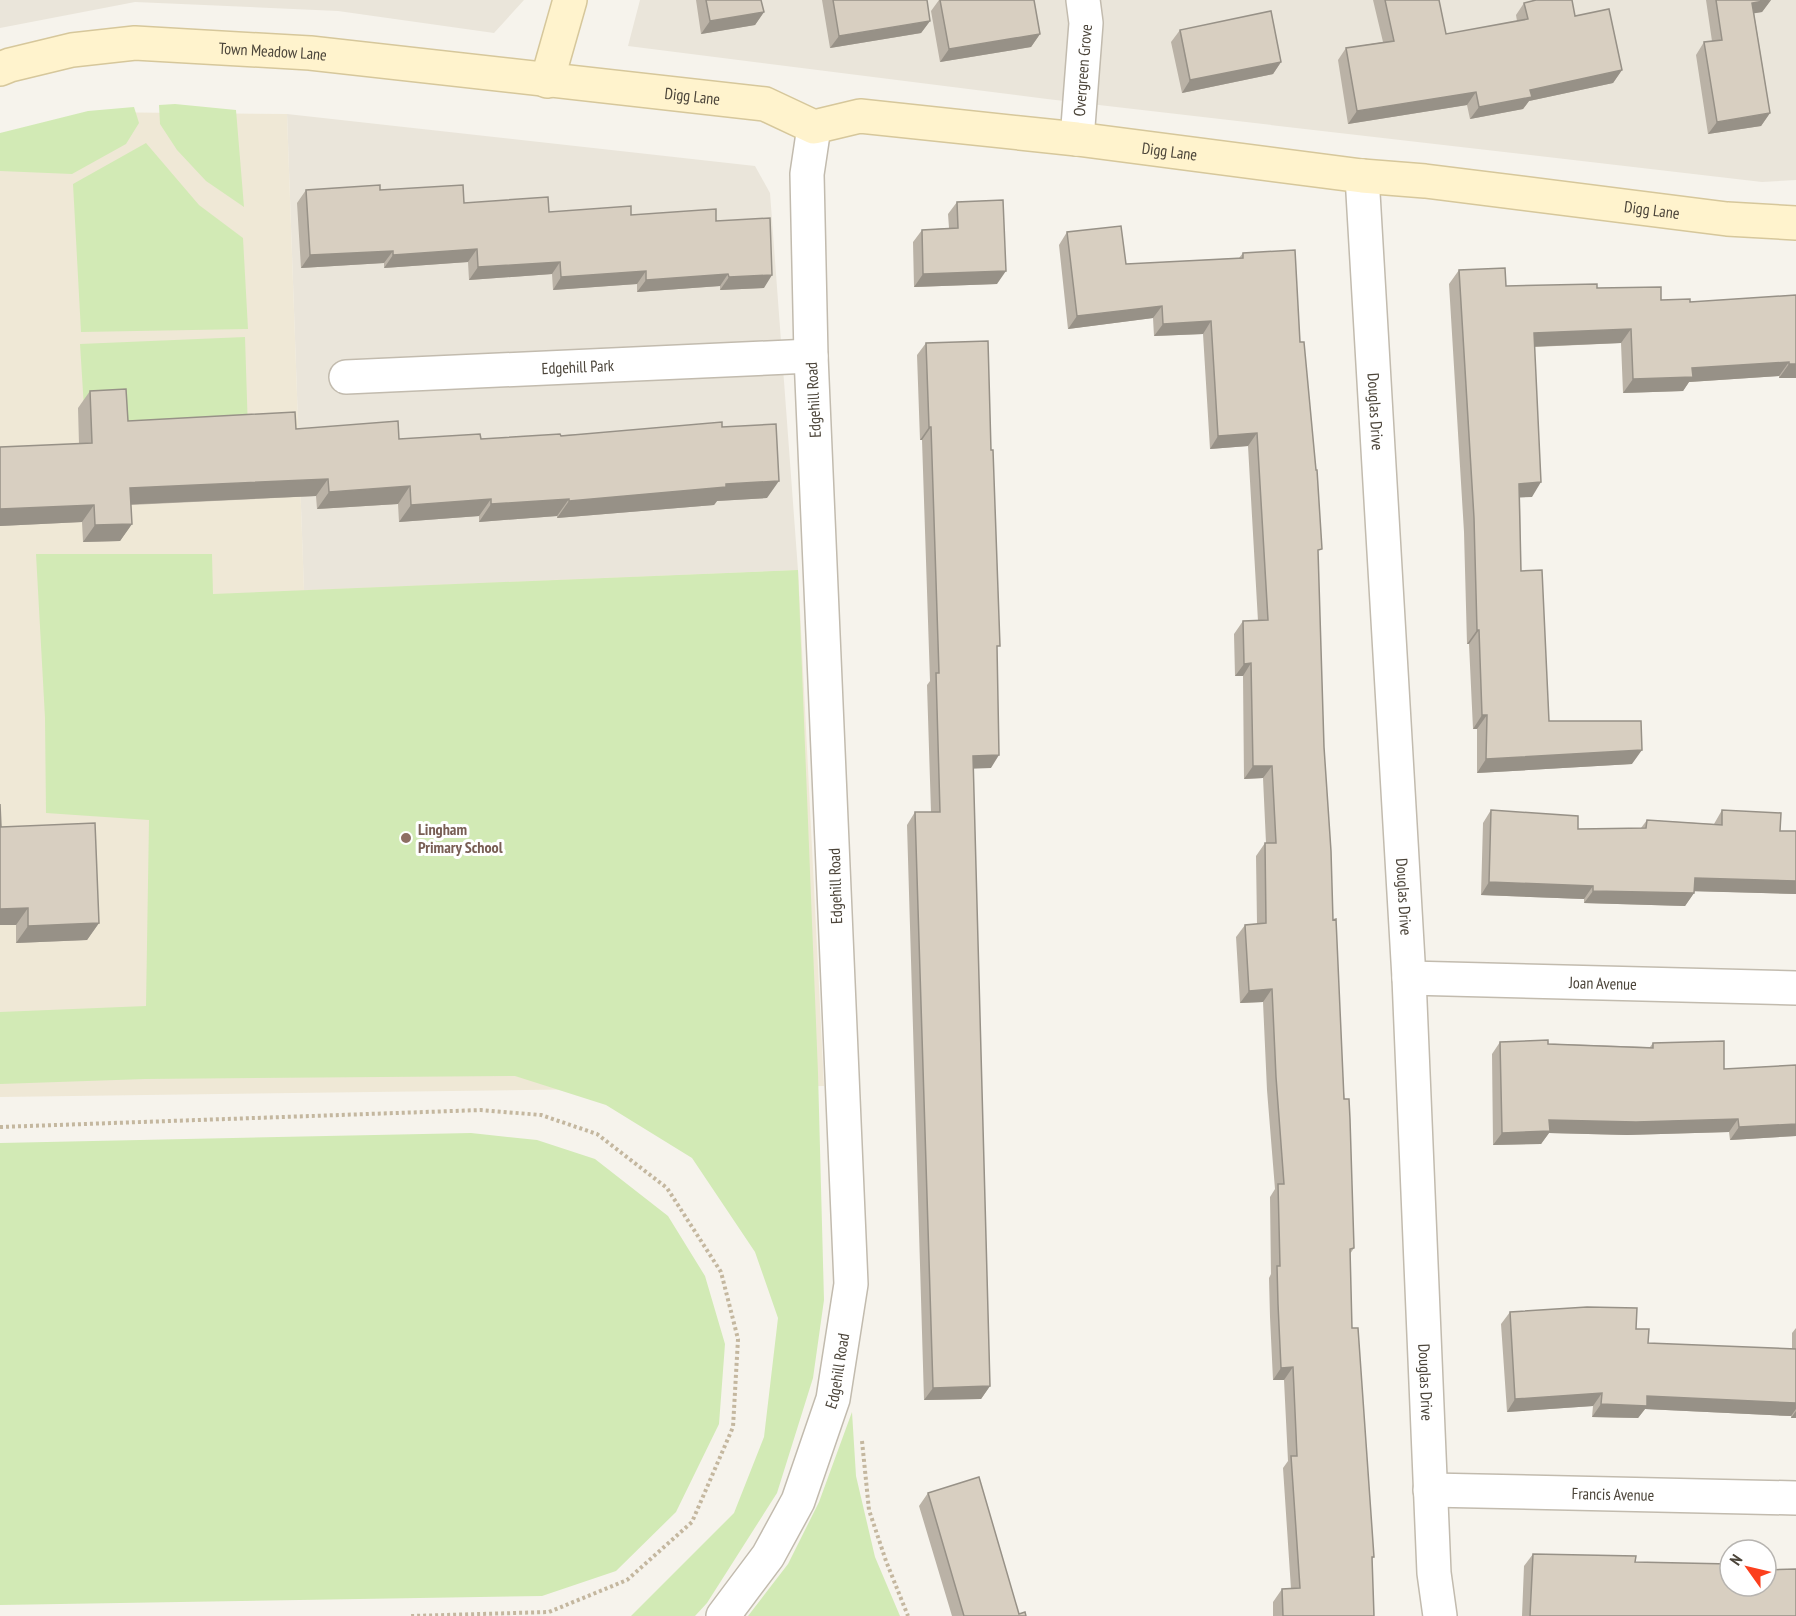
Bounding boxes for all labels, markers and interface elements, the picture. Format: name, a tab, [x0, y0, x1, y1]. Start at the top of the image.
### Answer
street label: Overgreen Grove	[1069, 23, 1096, 117]
street label: Town Meadow Lane	[218, 38, 328, 65]
street label: Digg Lane	[664, 83, 721, 109]
street label: Digg Lane	[1141, 138, 1198, 165]
street label: Digg Lane	[1623, 196, 1681, 223]
street label: Edgehill Park	[541, 355, 615, 378]
street label: Edgehill Road	[801, 361, 825, 438]
street label: Douglas Drive	[1364, 372, 1388, 451]
place label: Lingham Primary School	[418, 819, 503, 857]
marker: Lingham Primary School	[399, 831, 413, 845]
street label: Edgehill Road	[824, 848, 846, 924]
street label: Douglas Drive	[1392, 858, 1416, 936]
street label: Joan Avenue	[1568, 972, 1637, 994]
street label: Edgehill Road	[820, 1332, 853, 1411]
street label: Douglas Drive	[1414, 1343, 1438, 1421]
street label: Francis Avenue	[1571, 1483, 1654, 1505]
north arrow	[1718, 1538, 1778, 1598]
text: N	[1725, 1550, 1746, 1569]

